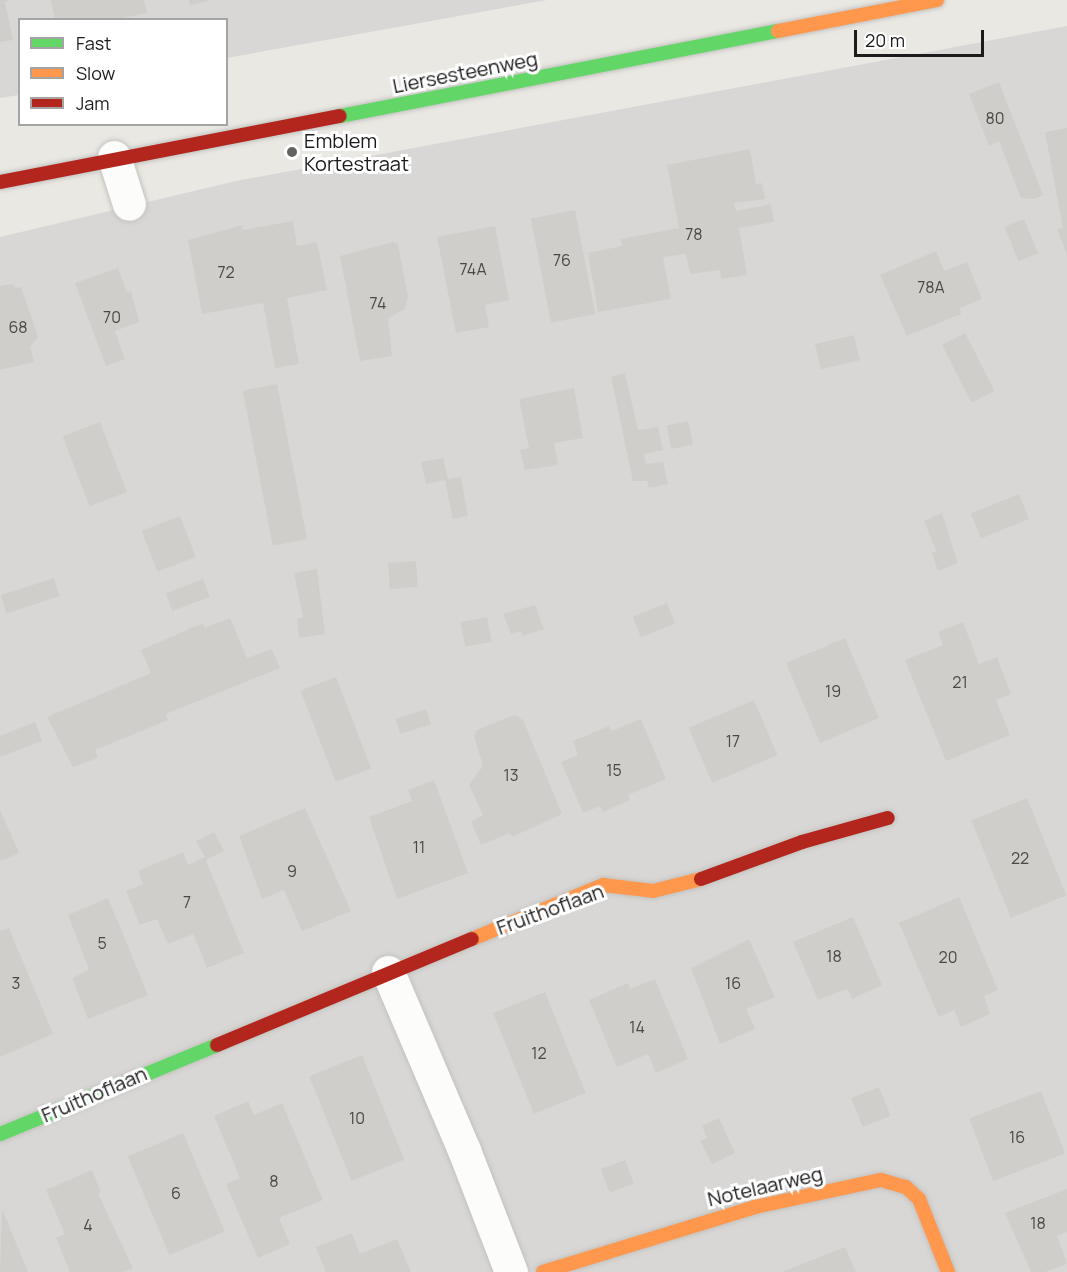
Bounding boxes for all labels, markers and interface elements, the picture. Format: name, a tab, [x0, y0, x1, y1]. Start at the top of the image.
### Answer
legend	[18, 18, 228, 126]
scale bar	[857, 18, 988, 56]
text: 20 m	[865, 28, 905, 52]
text: Fast	[76, 31, 111, 55]
street label: Liersesteenweg	[391, 46, 539, 98]
text: Slow	[76, 61, 115, 85]
text: Jam	[76, 91, 110, 115]
house number: 80	[985, 108, 1005, 128]
place label: Emblem Kortestraat	[304, 128, 409, 175]
marker: Emblem Kortestraat	[285, 145, 299, 159]
house number: 78	[685, 224, 703, 244]
house number: 76	[553, 250, 571, 270]
house number: 74A	[459, 259, 487, 279]
house number: 72	[217, 262, 235, 282]
house number: 78A	[917, 277, 945, 297]
house number: 74	[370, 293, 386, 313]
house number: 70	[103, 307, 121, 327]
house number: 68	[8, 317, 28, 337]
house number: 21	[952, 672, 968, 692]
house number: 19	[825, 681, 841, 701]
house number: 17	[726, 731, 740, 751]
house number: 15	[606, 760, 622, 780]
house number: 13	[503, 765, 519, 785]
house number: 11	[413, 837, 425, 857]
house number: 22	[1011, 848, 1029, 868]
house number: 9	[287, 861, 297, 881]
street label: Fruithoflaan	[493, 879, 607, 939]
house number: 7	[183, 892, 191, 912]
house number: 5	[97, 933, 107, 953]
house number: 18	[826, 946, 842, 966]
house number: 20	[939, 947, 957, 967]
house number: 3	[12, 973, 20, 993]
house number: 16	[725, 973, 741, 993]
house number: 14	[629, 1017, 645, 1037]
house number: 12	[531, 1043, 547, 1063]
street label: Fruithoflaan	[38, 1061, 150, 1127]
house number: 10	[349, 1108, 365, 1128]
house number: 16	[1009, 1127, 1025, 1147]
street label: Notelaarweg	[705, 1161, 825, 1211]
house number: 8	[269, 1171, 279, 1191]
house number: 6	[171, 1183, 181, 1203]
house number: 18	[1030, 1213, 1046, 1233]
house number: 4	[83, 1215, 93, 1235]

